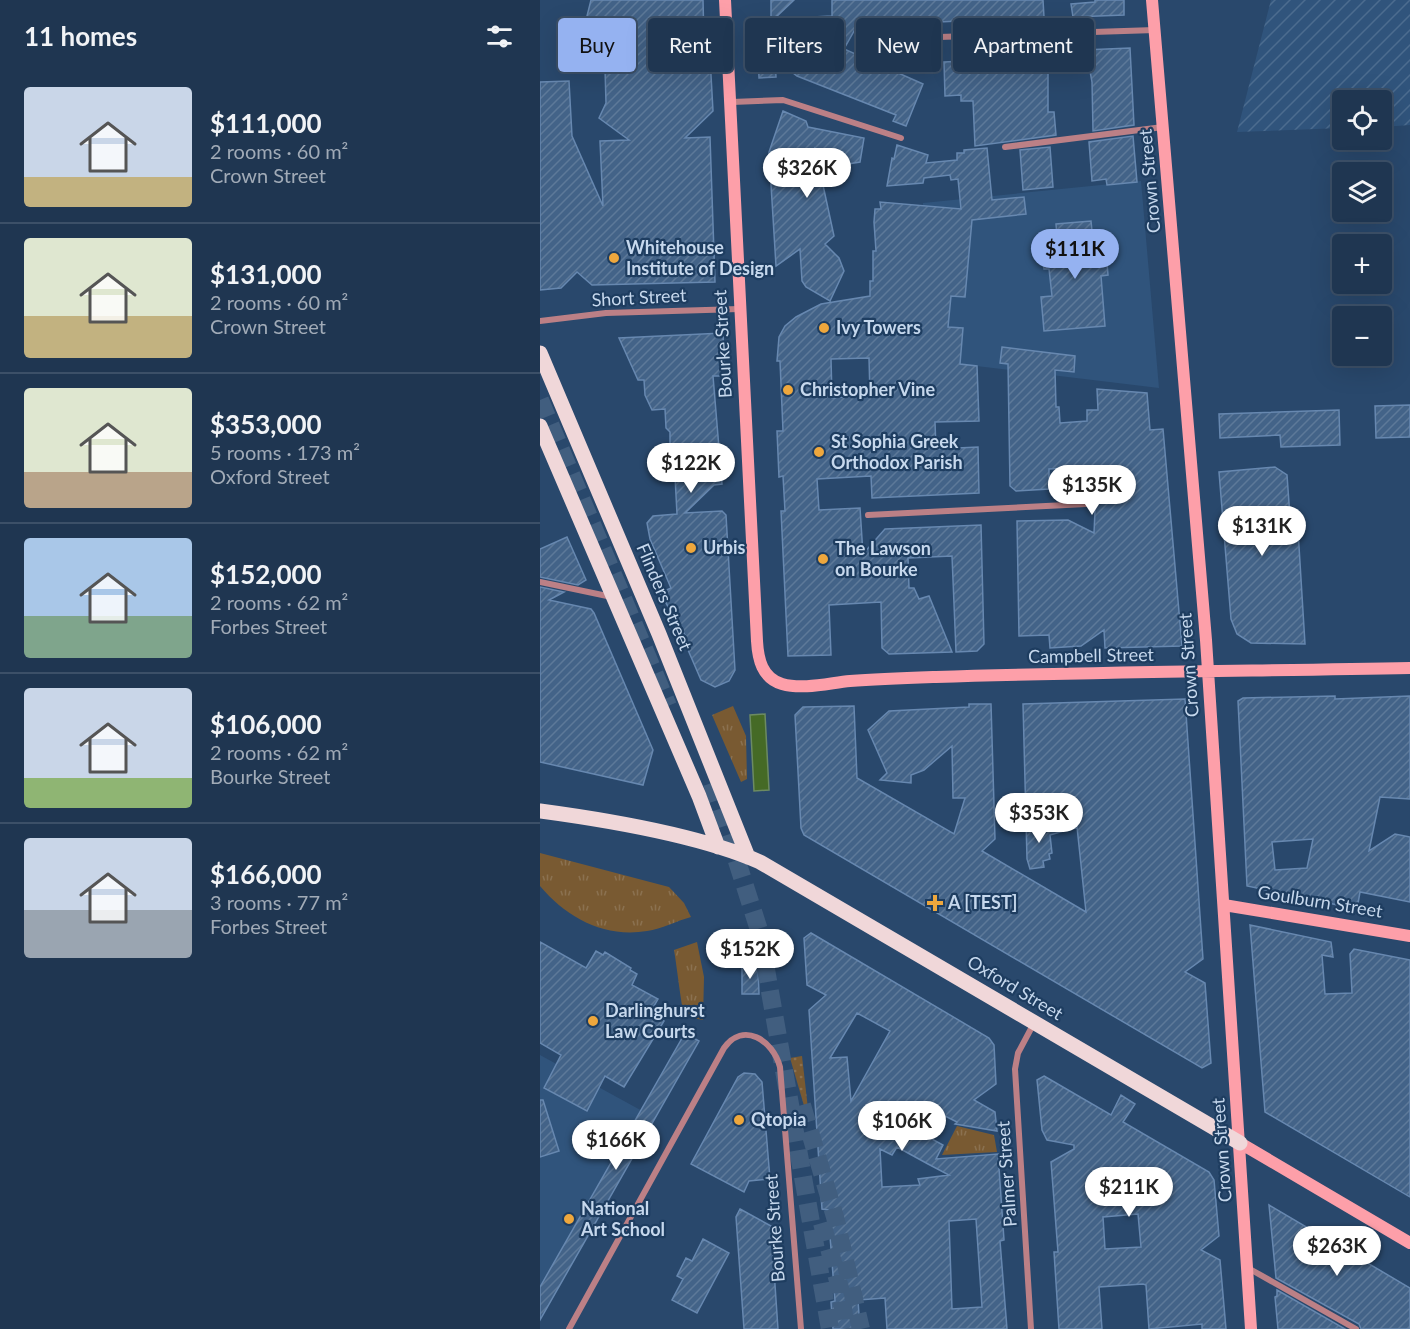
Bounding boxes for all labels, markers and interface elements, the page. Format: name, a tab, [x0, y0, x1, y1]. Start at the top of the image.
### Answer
chip: Buy	[558, 18, 636, 72]
chip: Rent	[648, 18, 733, 72]
chip: Filters	[745, 18, 844, 72]
chip: New	[856, 18, 941, 72]
chip: Apartment	[953, 18, 1094, 72]
text: 11 homes	[24, 20, 137, 52]
icon: filters	[483, 20, 516, 53]
map controls	[1332, 90, 1392, 366]
button: locate	[1332, 90, 1392, 150]
text: $111,000	[210, 107, 322, 139]
icon: home	[72, 111, 144, 183]
street label: Crown Street	[1133, 128, 1165, 234]
text: 2 rooms · 60 m²	[210, 139, 348, 163]
pin: $326K	[765, 148, 849, 199]
text: $326K	[777, 155, 837, 179]
button: layers	[1332, 162, 1392, 222]
text: Crown Street	[210, 163, 326, 187]
pin: $111K	[1033, 229, 1117, 280]
button: +	[1332, 234, 1392, 294]
place label: Whitehouse Institute of Design	[626, 236, 774, 279]
text: $111K	[1045, 236, 1105, 260]
marker: Whitehouse Institute of Design	[607, 251, 621, 265]
text: $131,000	[210, 258, 322, 290]
icon: home	[72, 262, 144, 334]
street label: Short Street	[591, 284, 687, 310]
street label: Bourke Street	[708, 289, 736, 399]
text: 2 rooms · 60 m²	[210, 290, 348, 314]
button: −	[1332, 306, 1392, 366]
text: Crown Street	[210, 314, 326, 338]
place label: Ivy Towers	[836, 316, 921, 338]
marker: Ivy Towers	[817, 321, 831, 335]
place label: Christopher Vine	[800, 378, 935, 400]
marker: Christopher Vine	[781, 383, 795, 397]
text: $353,000	[210, 408, 322, 440]
icon: home	[72, 412, 144, 484]
place label: St Sophia Greek Orthodox Parish	[831, 430, 963, 473]
text: 5 rooms · 173 m²	[210, 440, 360, 464]
pin: $122K	[649, 443, 733, 494]
marker: St Sophia Greek Orthodox Parish	[812, 445, 826, 459]
text: $122K	[661, 450, 721, 474]
text: Oxford Street	[210, 464, 330, 488]
pin: $135K	[1050, 465, 1134, 516]
text: $135K	[1062, 472, 1122, 496]
pin: $131K	[1220, 506, 1304, 557]
text: $131K	[1232, 513, 1292, 537]
place label: Urbis	[703, 536, 746, 558]
place label: The Lawson on Bourke	[835, 537, 931, 580]
street label: Flinders Street	[632, 540, 698, 654]
marker: Urbis	[684, 541, 698, 555]
marker: The Lawson on Bourke	[816, 552, 830, 566]
text: $152,000	[210, 558, 322, 590]
icon: home	[72, 562, 144, 634]
text: 2 rooms · 62 m²	[210, 590, 348, 614]
street label: Crown Street	[1173, 612, 1203, 718]
text: Forbes Street	[210, 614, 327, 638]
street label: Campbell Street	[1028, 643, 1155, 667]
text: $106,000	[210, 708, 322, 740]
icon: home	[72, 712, 144, 784]
text: 2 rooms · 62 m²	[210, 740, 348, 764]
text: Bourke Street	[210, 764, 330, 788]
pin: $353K	[997, 793, 1081, 844]
text: $353K	[1009, 800, 1069, 824]
text: $166,000	[210, 858, 322, 890]
icon: home	[72, 862, 144, 934]
street label: Goulburn Street	[1256, 880, 1385, 922]
text: 3 rooms · 77 m²	[210, 890, 348, 914]
place label: A [TEST]	[947, 891, 1017, 913]
marker: A [TEST]	[926, 894, 944, 912]
text: Forbes Street	[210, 914, 327, 938]
pin: $152K	[708, 929, 792, 980]
text: $152K	[720, 936, 780, 960]
street label: Oxford Street	[964, 950, 1068, 1025]
place label: Darlinghurst Law Courts	[605, 999, 705, 1042]
marker: Darlinghurst Law Courts	[586, 1014, 600, 1028]
street label: Crown Street	[1206, 1097, 1236, 1203]
pin: $106K	[860, 1101, 944, 1152]
place label: Qtopia	[751, 1108, 806, 1130]
text: $106K	[872, 1108, 932, 1132]
marker: Qtopia	[732, 1113, 746, 1127]
pin: $166K	[574, 1120, 658, 1171]
street label: Palmer Street	[991, 1120, 1021, 1228]
text: $166K	[586, 1127, 646, 1151]
pin: $211K	[1087, 1167, 1171, 1218]
street label: Bourke Street	[759, 1173, 789, 1283]
text: $211K	[1099, 1174, 1159, 1198]
place label: National Art School	[580, 1197, 665, 1240]
marker: National Art School	[562, 1212, 576, 1226]
pin: $263K	[1295, 1226, 1379, 1277]
text: $263K	[1307, 1233, 1367, 1257]

